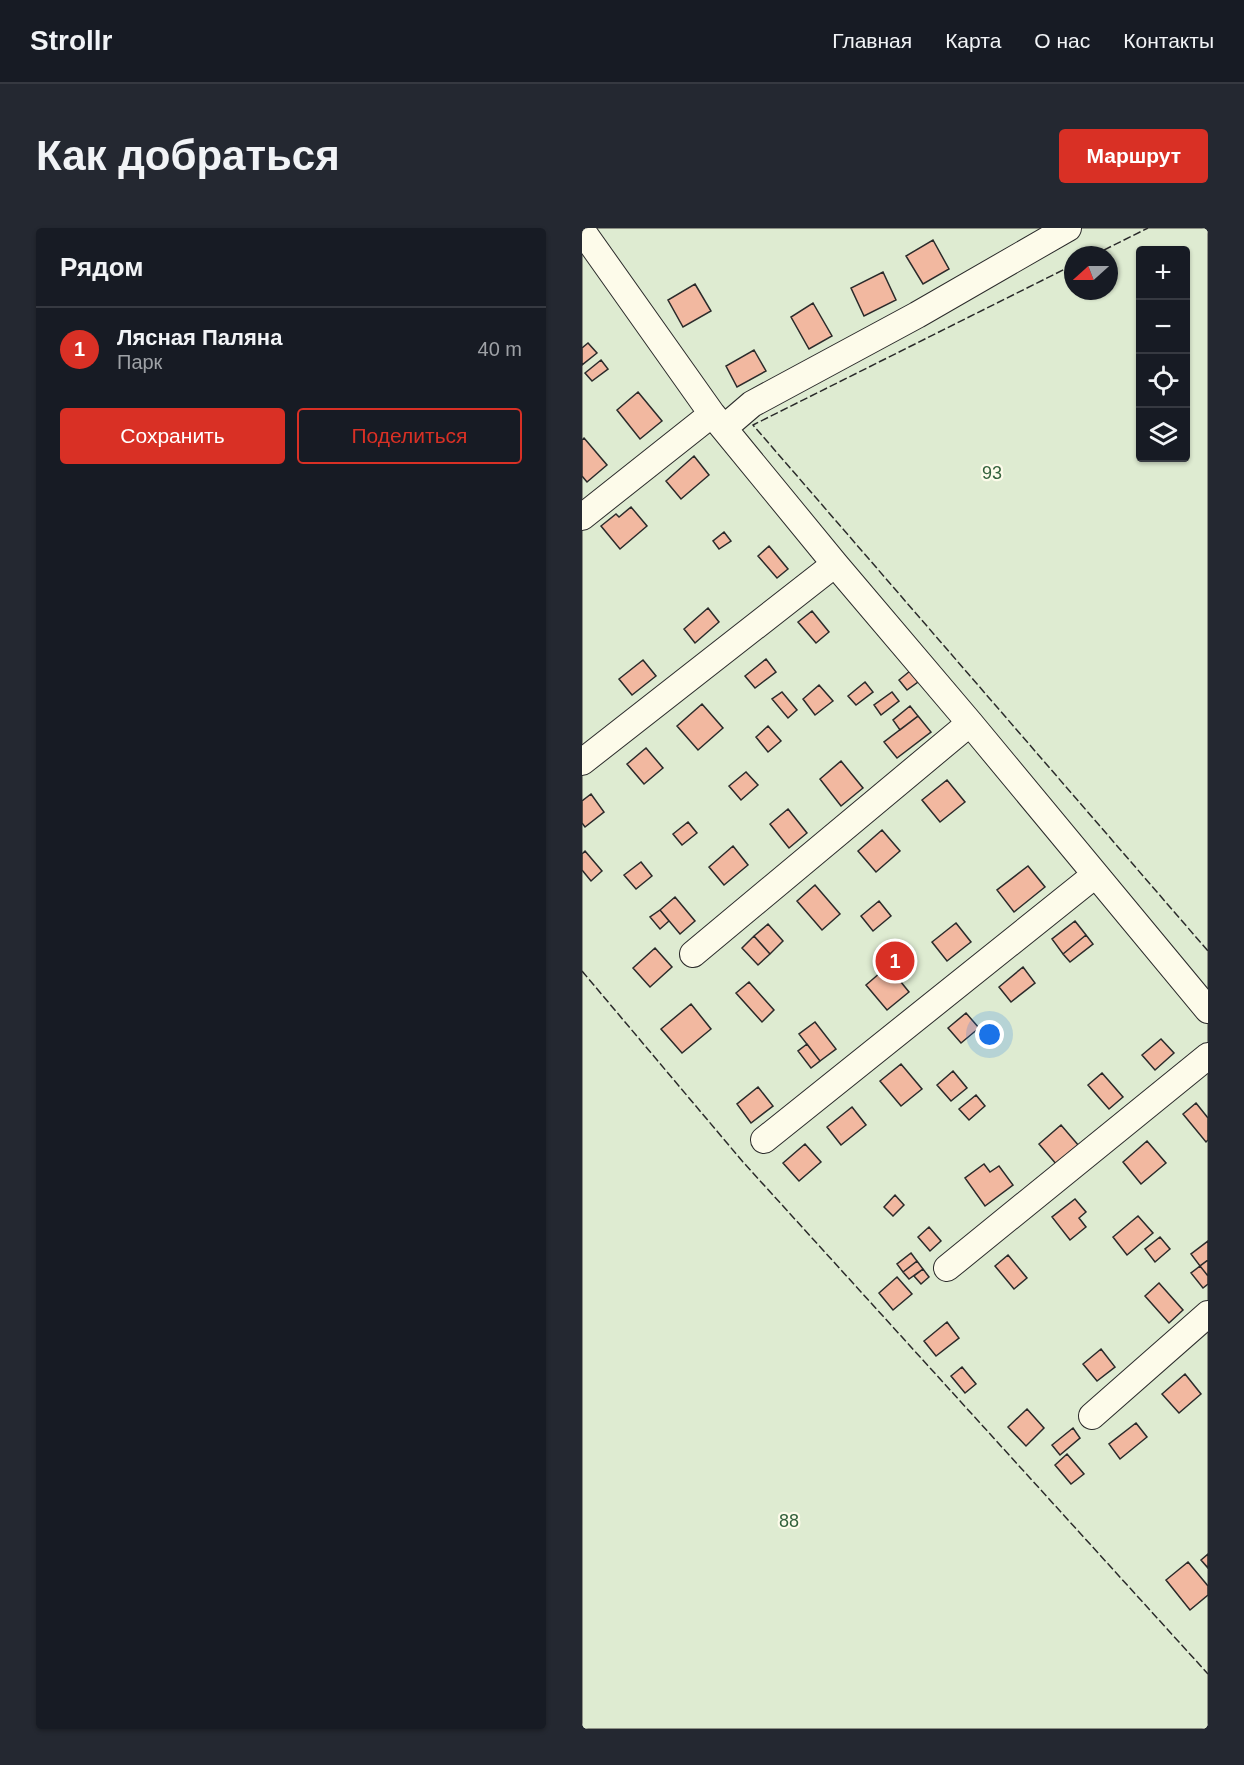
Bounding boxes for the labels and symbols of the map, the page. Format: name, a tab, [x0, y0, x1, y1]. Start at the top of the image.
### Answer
north arrow	[1064, 246, 1118, 300]
park label: 93	[982, 463, 1002, 483]
pin: 1	[876, 938, 914, 984]
your location	[975, 1020, 1004, 1049]
park label: 88	[779, 1511, 799, 1531]

